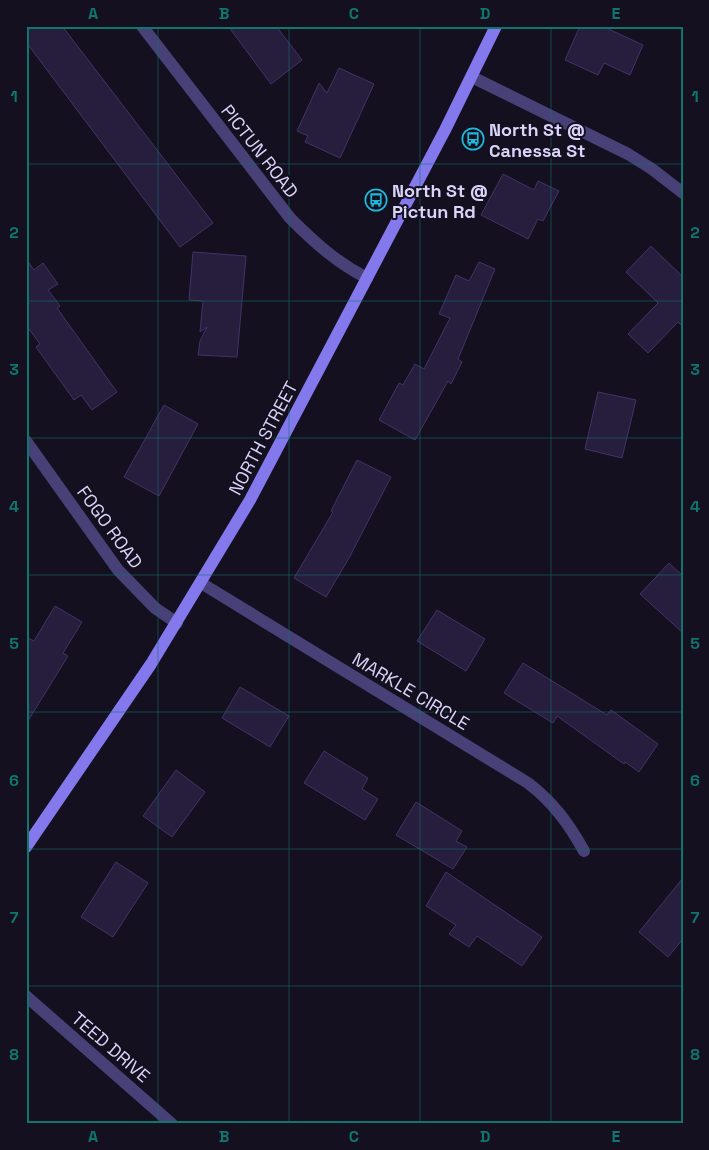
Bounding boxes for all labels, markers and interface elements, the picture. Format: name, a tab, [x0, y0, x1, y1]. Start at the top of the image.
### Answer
text: A	[88, 3, 98, 24]
text: B	[219, 3, 229, 24]
text: C	[349, 3, 359, 24]
text: D	[480, 3, 490, 24]
text: E	[612, 3, 621, 24]
text: 1	[10, 86, 18, 107]
text: 1	[691, 86, 699, 107]
street label: PICTUN ROAD	[216, 100, 304, 202]
place label: North St @ Canessa St	[489, 118, 585, 162]
bus stop icon: North St @ Canessa St	[461, 127, 485, 151]
place label: North St @ Pictun Rd	[392, 179, 488, 223]
bus stop icon: North St @ Pictun Rd	[364, 188, 388, 212]
text: 2	[9, 222, 19, 243]
text: 2	[690, 222, 700, 243]
text: 3	[9, 359, 19, 380]
text: 3	[690, 359, 700, 380]
street label: NORTH STREET	[223, 377, 303, 499]
street label: FOGO ROAD	[72, 481, 148, 573]
text: 4	[9, 496, 19, 517]
text: 4	[690, 496, 700, 517]
text: 5	[9, 633, 19, 654]
text: 5	[690, 633, 700, 654]
street label: MARKLE CIRCLE	[348, 647, 474, 735]
text: 6	[9, 770, 19, 791]
text: 6	[690, 770, 700, 791]
text: 7	[10, 907, 19, 928]
text: 7	[691, 907, 700, 928]
street label: TEED DRIVE	[67, 1007, 155, 1087]
text: 8	[9, 1044, 19, 1065]
text: 8	[690, 1044, 700, 1065]
text: A	[88, 1126, 98, 1147]
text: B	[219, 1126, 229, 1147]
text: C	[349, 1126, 359, 1147]
text: D	[480, 1126, 490, 1147]
text: E	[612, 1126, 621, 1147]

